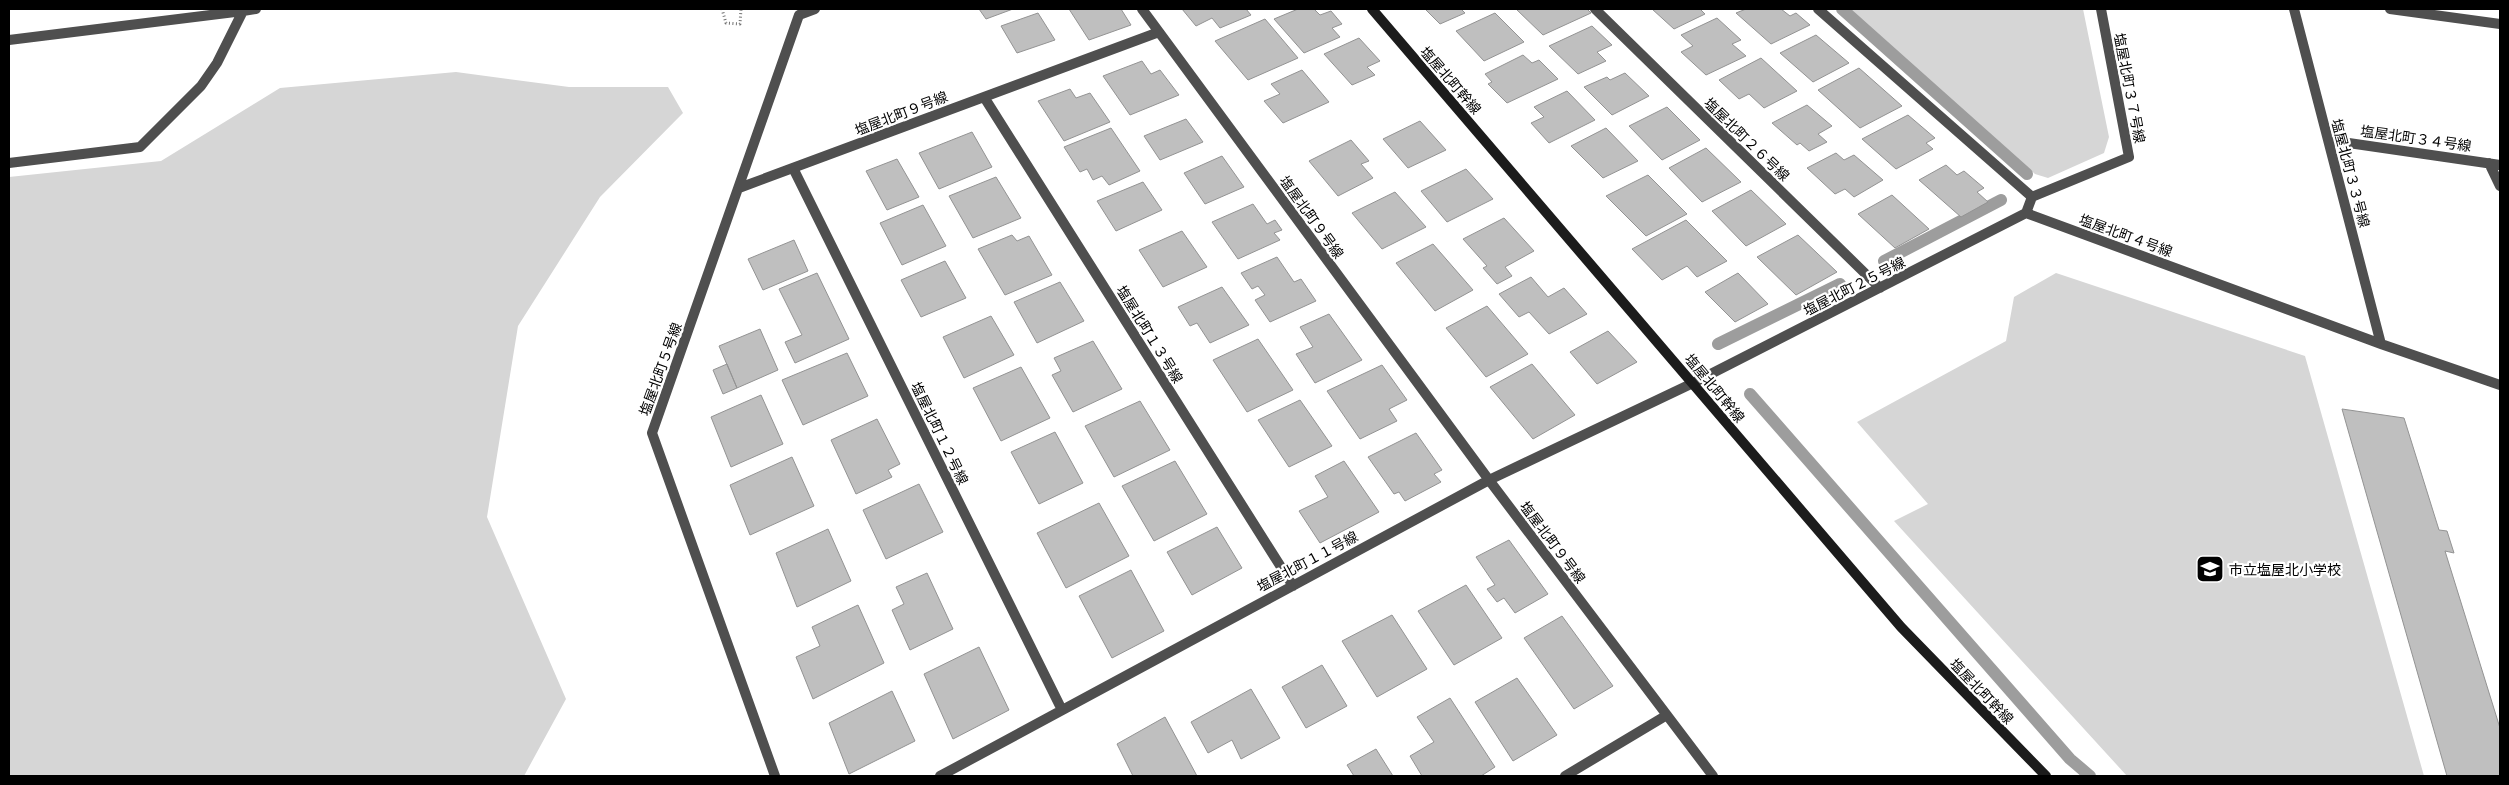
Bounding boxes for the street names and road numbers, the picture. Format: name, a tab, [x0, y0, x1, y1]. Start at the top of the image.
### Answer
street label: 塩屋北町３７号線	[2111, 31, 2149, 145]
street label: 塩屋北町幹線	[1417, 43, 1485, 117]
street label: 塩屋北町９号線	[852, 88, 950, 138]
street label: 塩屋北町２６号線	[1701, 94, 1793, 184]
street label: 塩屋北町３３号線	[2328, 117, 2374, 229]
street label: 塩屋北町３４号線	[2359, 122, 2473, 154]
street label: 塩屋北町９号線	[1276, 172, 1348, 262]
street label: 塩屋北町４号線	[2077, 210, 2175, 260]
street label: 塩屋北町２５号線	[1800, 253, 1908, 319]
street label: 塩屋北町１３号線	[1113, 282, 1187, 386]
street label: 塩屋北町５号線	[635, 320, 685, 418]
street label: 塩屋北町幹線	[1681, 350, 1749, 426]
street label: 塩屋北町１２号線	[908, 379, 972, 487]
street label: 塩屋北町９号線	[1517, 498, 1589, 586]
street label: 塩屋北町１１号線	[1254, 527, 1360, 595]
street label: 塩屋北町幹線	[1947, 655, 2017, 727]

